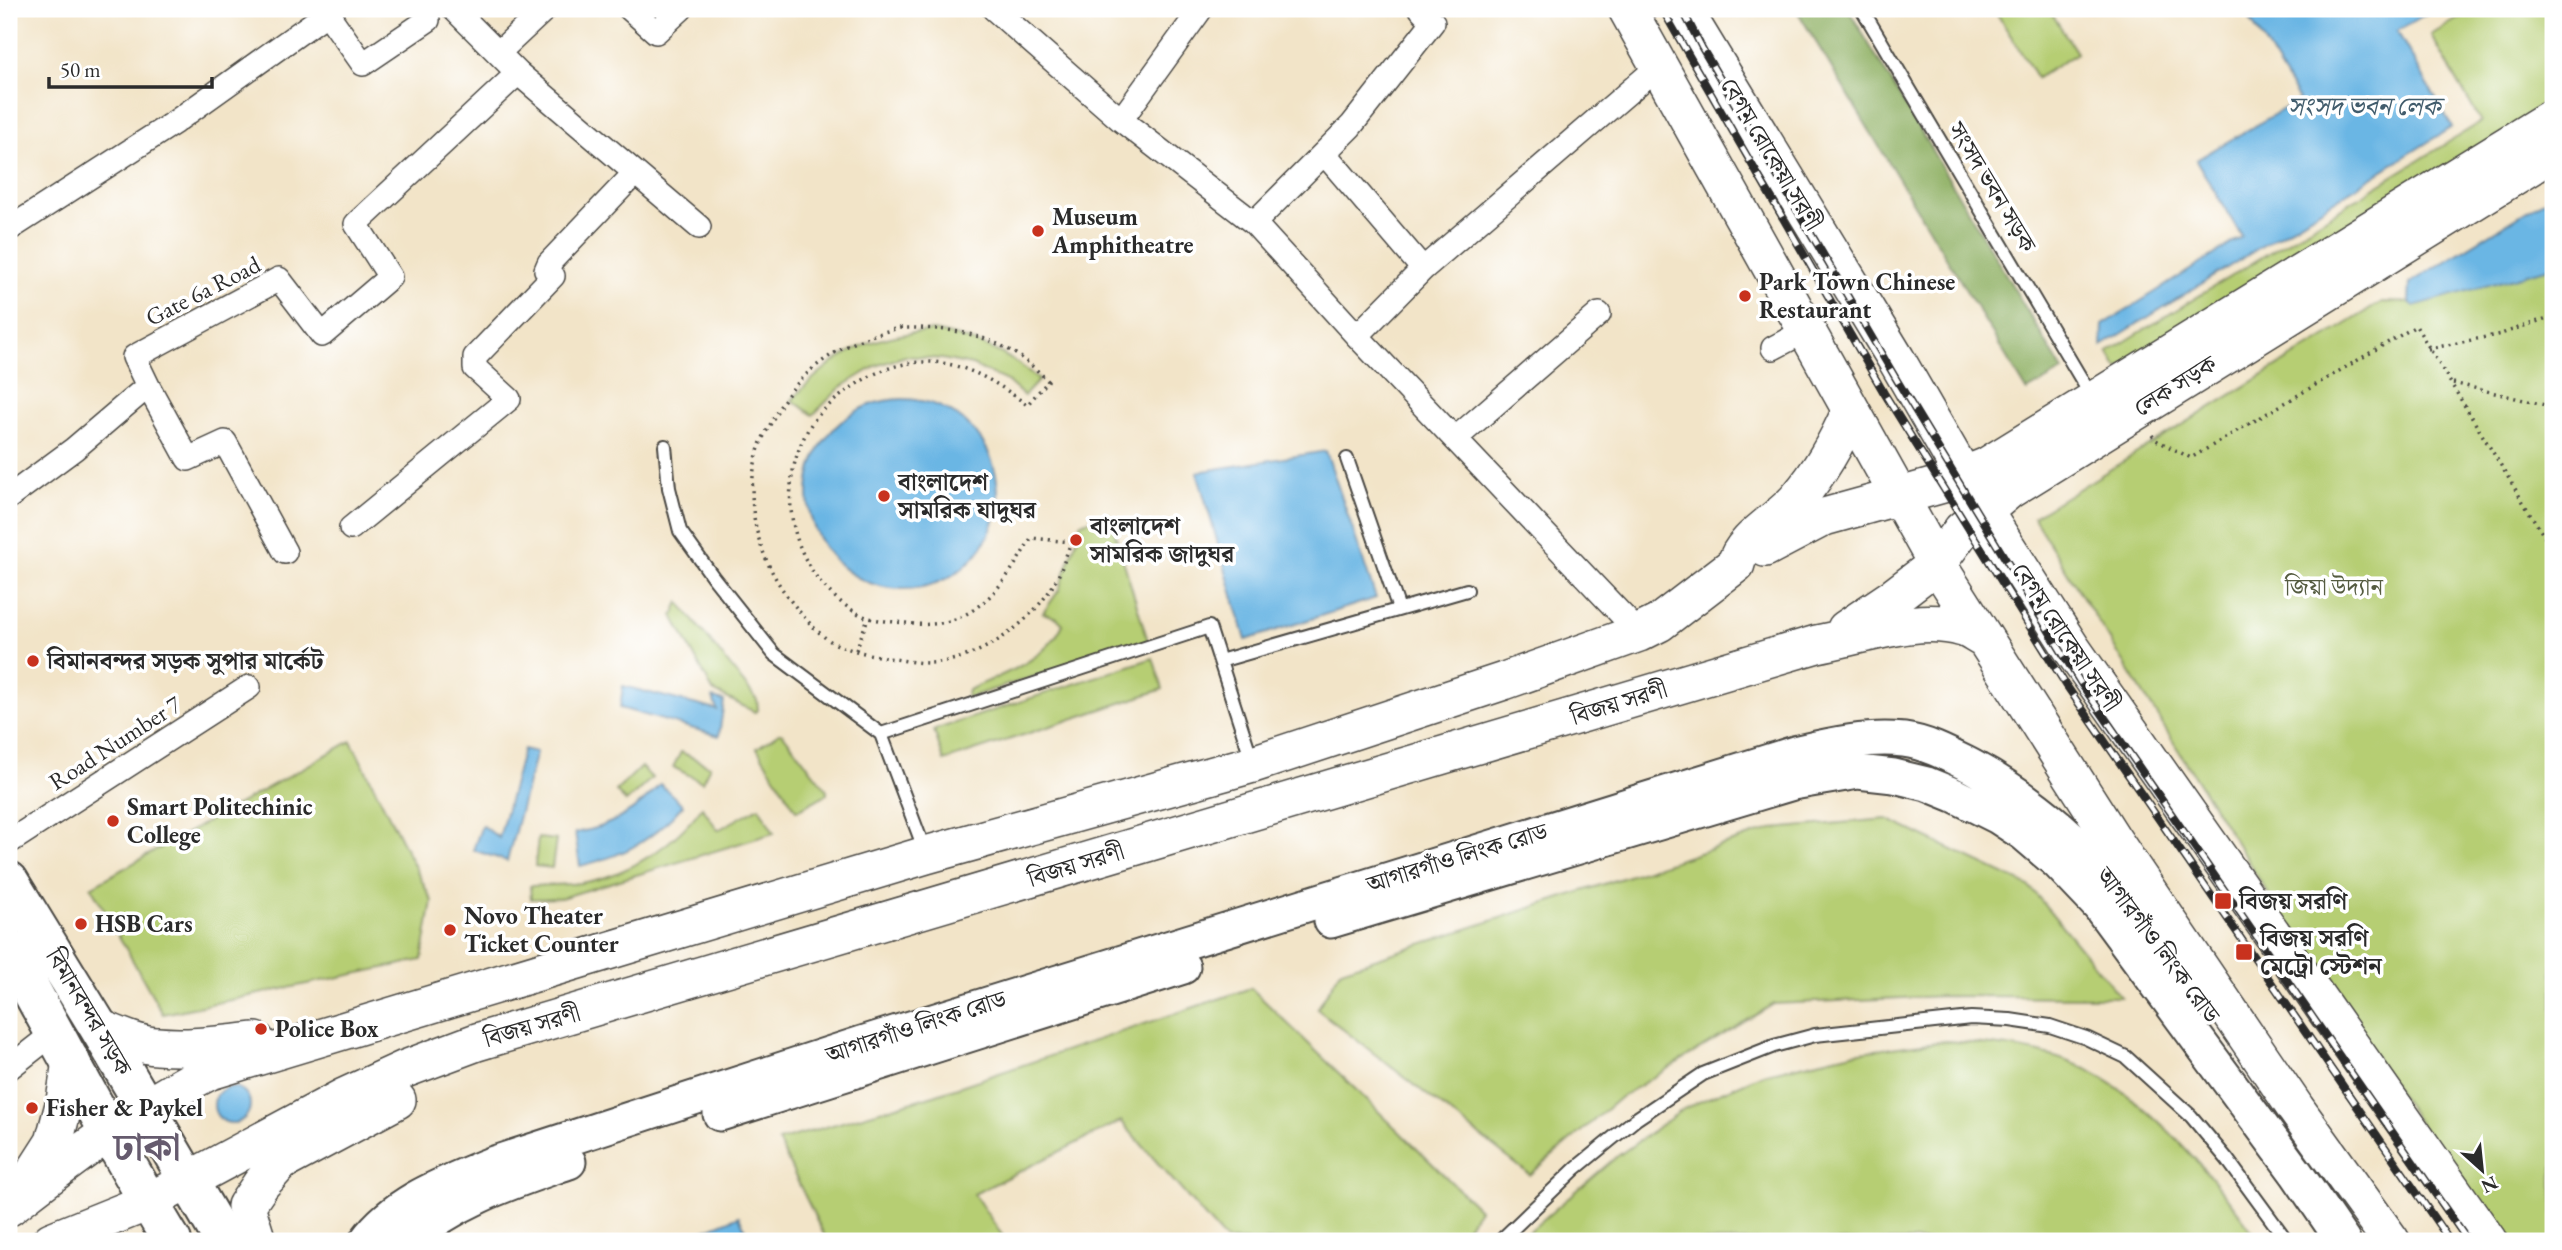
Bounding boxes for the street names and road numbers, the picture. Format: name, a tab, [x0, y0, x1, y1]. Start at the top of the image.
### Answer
street label: বেগম রোকেয়া সরণী	[1714, 72, 1829, 236]
street label: সংসদ ভবন সড়ক	[1941, 115, 2044, 258]
street label: Gate 6a Road	[140, 248, 266, 333]
street label: লেক সড়ক	[2127, 347, 2223, 423]
street label: বেগম রোকেয়া সরণী	[2005, 556, 2128, 717]
street label: বিজয় সরণী	[1566, 673, 1671, 732]
street label: Road Number 7	[43, 688, 187, 797]
street label: আগারগাঁও লিংক রোড	[1362, 815, 1552, 900]
street label: বিজয় সরণী	[1023, 835, 1128, 894]
street label: আগারগাঁও লিংক রোড	[2089, 860, 2228, 1030]
street label: বিমানবন্দর সড়ক	[39, 942, 140, 1082]
street label: আগারগাঁও লিংক রোড	[821, 982, 1011, 1071]
street label: বিজয় সরণী	[479, 997, 584, 1054]

